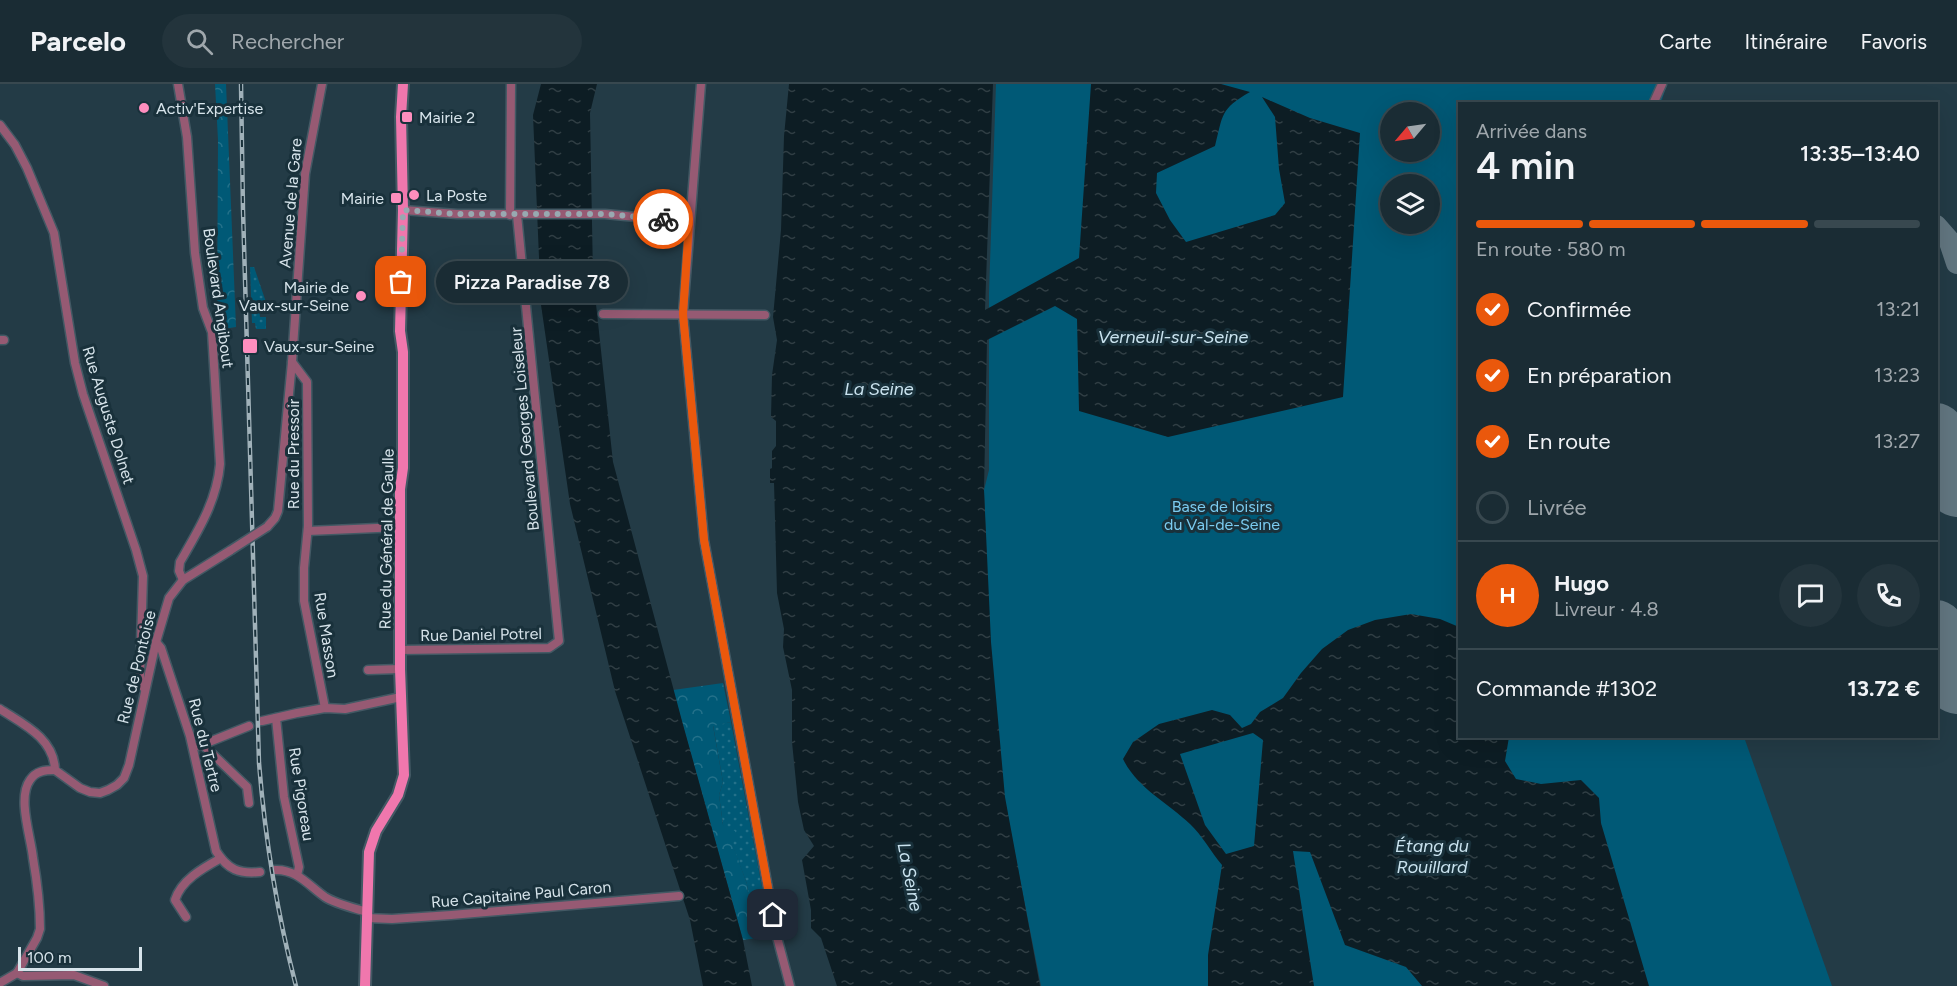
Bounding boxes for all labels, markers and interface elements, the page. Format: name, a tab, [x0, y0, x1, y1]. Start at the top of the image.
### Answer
search box	[162, 14, 582, 68]
text: Parcelo	[30, 24, 126, 58]
icon: search	[183, 25, 216, 58]
text: Rechercher	[231, 28, 344, 55]
text: Carte	[1659, 29, 1712, 54]
text: Itinéraire	[1745, 29, 1828, 54]
text: Favoris	[1861, 29, 1927, 54]
place label: Activ'Expertise	[156, 99, 264, 118]
marker: Activ'Expertise	[137, 101, 151, 115]
north arrow	[1380, 102, 1440, 162]
map controls	[1380, 102, 1440, 234]
place label: Mairie 2	[419, 108, 475, 127]
marker: Mairie 2	[400, 110, 414, 124]
text: Arrivée dans	[1476, 119, 1587, 143]
street label: Avenue de la Gare	[275, 137, 306, 269]
text: 13:35–13:40	[1800, 140, 1920, 167]
text: 4 min	[1476, 142, 1575, 189]
button: layers	[1380, 174, 1440, 234]
place label: La Poste	[426, 186, 487, 205]
marker: La Poste	[407, 188, 421, 202]
place label: Mairie	[341, 189, 384, 208]
courier	[633, 189, 693, 249]
marker: Mairie	[389, 191, 403, 205]
icon: bike	[647, 203, 680, 236]
street label: Boulevard Angibout	[199, 227, 238, 369]
text: En route · 580 m	[1476, 237, 1625, 261]
pin	[375, 256, 426, 307]
callout: Pizza Paradise 78	[437, 261, 629, 303]
icon: bag	[384, 265, 417, 298]
text: Pizza Paradise 78	[454, 270, 610, 294]
place label: Mairie de Vaux-sur-Seine	[239, 278, 349, 315]
marker: Mairie de Vaux-sur-Seine	[354, 289, 368, 303]
icon: check	[1476, 293, 1509, 326]
text: Confirmée	[1527, 296, 1631, 323]
text: 13:21	[1876, 297, 1920, 321]
street label: Boulevard Georges Loiseleur	[506, 326, 543, 532]
water label: Verneuil-sur-Seine	[1098, 326, 1248, 348]
marker: Vaux-sur-Seine	[241, 337, 259, 355]
place label: Vaux-sur-Seine	[264, 337, 374, 356]
street label: Rue Auguste Dolnet	[78, 344, 139, 486]
icon: check	[1476, 359, 1509, 392]
text: En préparation	[1527, 362, 1672, 389]
text: 13:23	[1874, 363, 1920, 387]
water label: La Seine	[844, 378, 914, 400]
street label: Rue du Pressoir	[284, 398, 303, 509]
icon: check	[1476, 425, 1509, 458]
text: En route	[1527, 428, 1610, 455]
text: 13:27	[1874, 429, 1920, 453]
street label: Rue du Général de Gaulle	[375, 448, 398, 629]
text: Livrée	[1527, 494, 1586, 521]
park label: Base de loisirs du Val-de-Seine	[1164, 497, 1280, 534]
button: chat	[1779, 564, 1842, 627]
button: phone	[1857, 564, 1920, 627]
text: Hugo	[1554, 570, 1609, 597]
text: H	[1499, 582, 1516, 609]
street label: Rue Masson	[310, 591, 343, 679]
text: Livreur · 4.8	[1554, 597, 1659, 621]
street label: Rue de Pontoise	[113, 608, 160, 726]
street label: Rue Daniel Potrel	[420, 624, 542, 645]
text: Commande #1302	[1476, 675, 1657, 702]
text: 13.72 €	[1848, 675, 1920, 702]
street label: Rue du Tertre	[185, 696, 226, 794]
street label: Rue Pigoreau	[285, 746, 318, 842]
water label: Étang du Rouillard	[1395, 835, 1469, 878]
water label: La Seine	[893, 841, 927, 913]
street label: Rue Capitaine Paul Caron	[430, 877, 612, 912]
pin	[747, 889, 798, 940]
icon: home	[756, 898, 789, 931]
scale bar	[18, 944, 142, 972]
text: 100 m	[27, 948, 72, 967]

